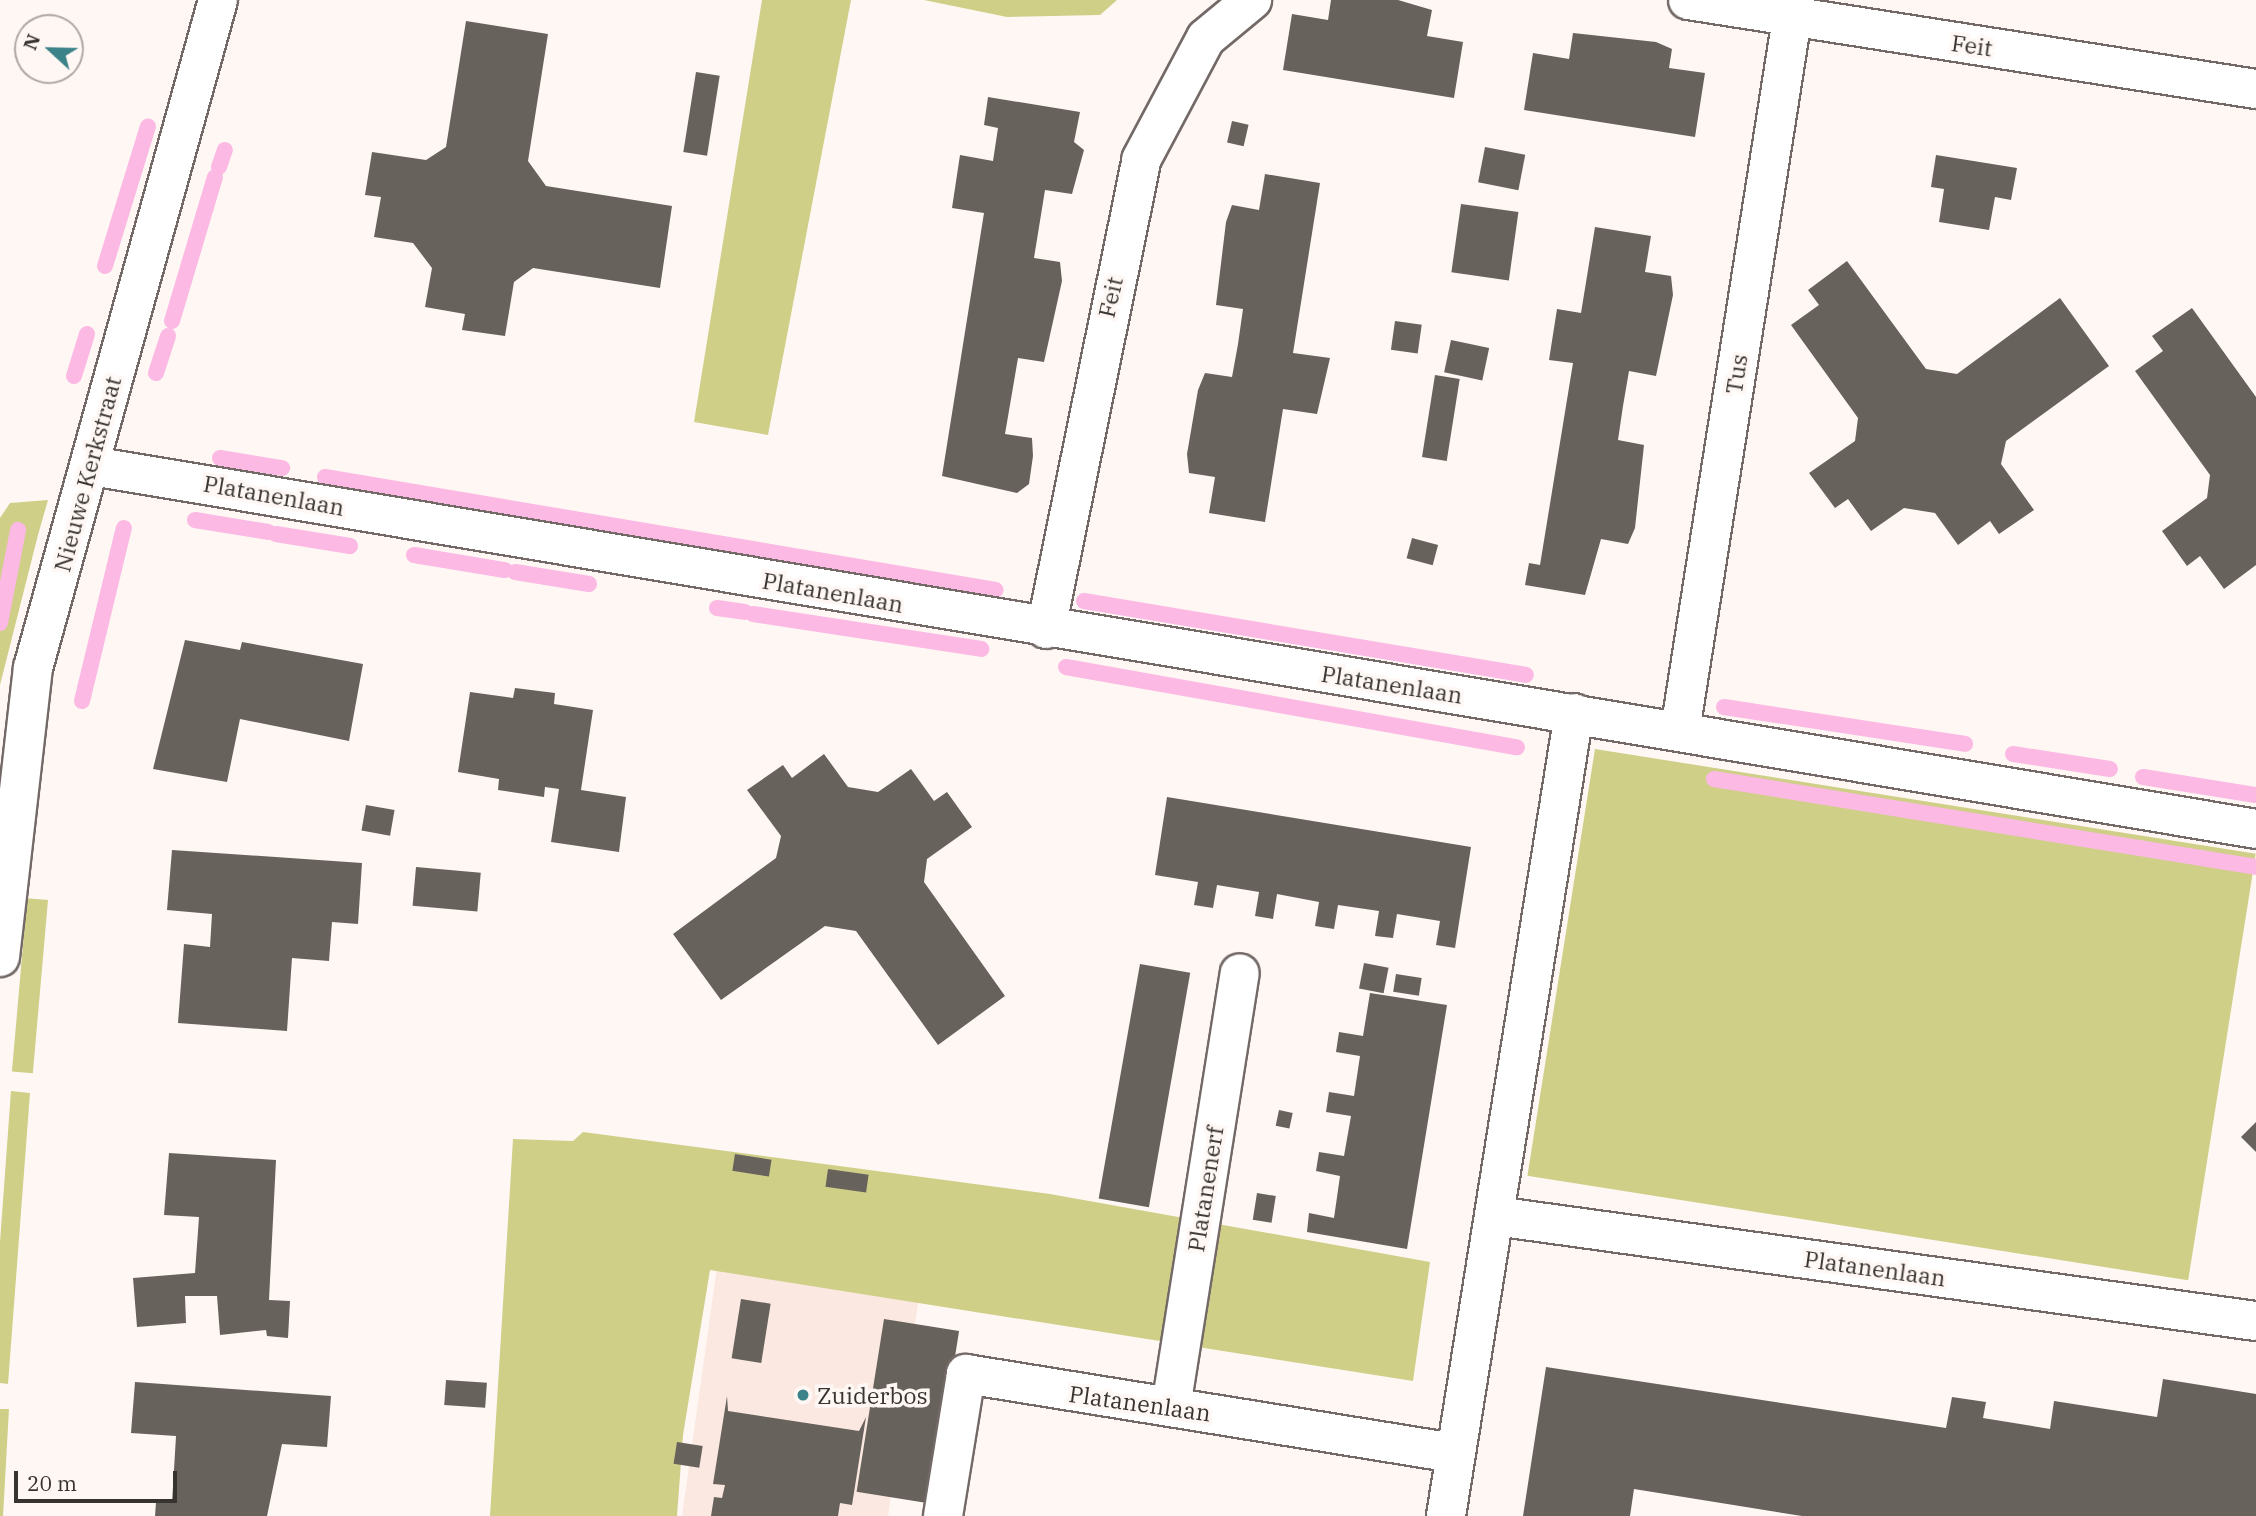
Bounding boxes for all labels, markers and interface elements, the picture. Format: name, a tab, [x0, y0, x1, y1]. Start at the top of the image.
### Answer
north arrow	[14, 14, 84, 84]
street label: Feit	[1950, 28, 1994, 62]
text: N	[17, 30, 45, 53]
street label: Feit	[1092, 274, 1128, 320]
street label: Tus	[1719, 352, 1753, 396]
street label: Nieuwe Kerkstraat	[48, 373, 126, 575]
street label: Platanenlaan	[201, 469, 347, 521]
street label: Platanenlaan	[760, 566, 906, 618]
street label: Platanenlaan	[1319, 659, 1465, 709]
street label: Platanenerf	[1181, 1124, 1229, 1254]
street label: Platanenlaan	[1802, 1244, 1948, 1292]
street label: Platanenlaan	[1067, 1379, 1213, 1427]
place label: Zuiderbos	[817, 1381, 928, 1409]
marker: Zuiderbos	[795, 1387, 811, 1403]
scale bar	[18, 1456, 180, 1500]
text: 20 m	[27, 1469, 77, 1497]

